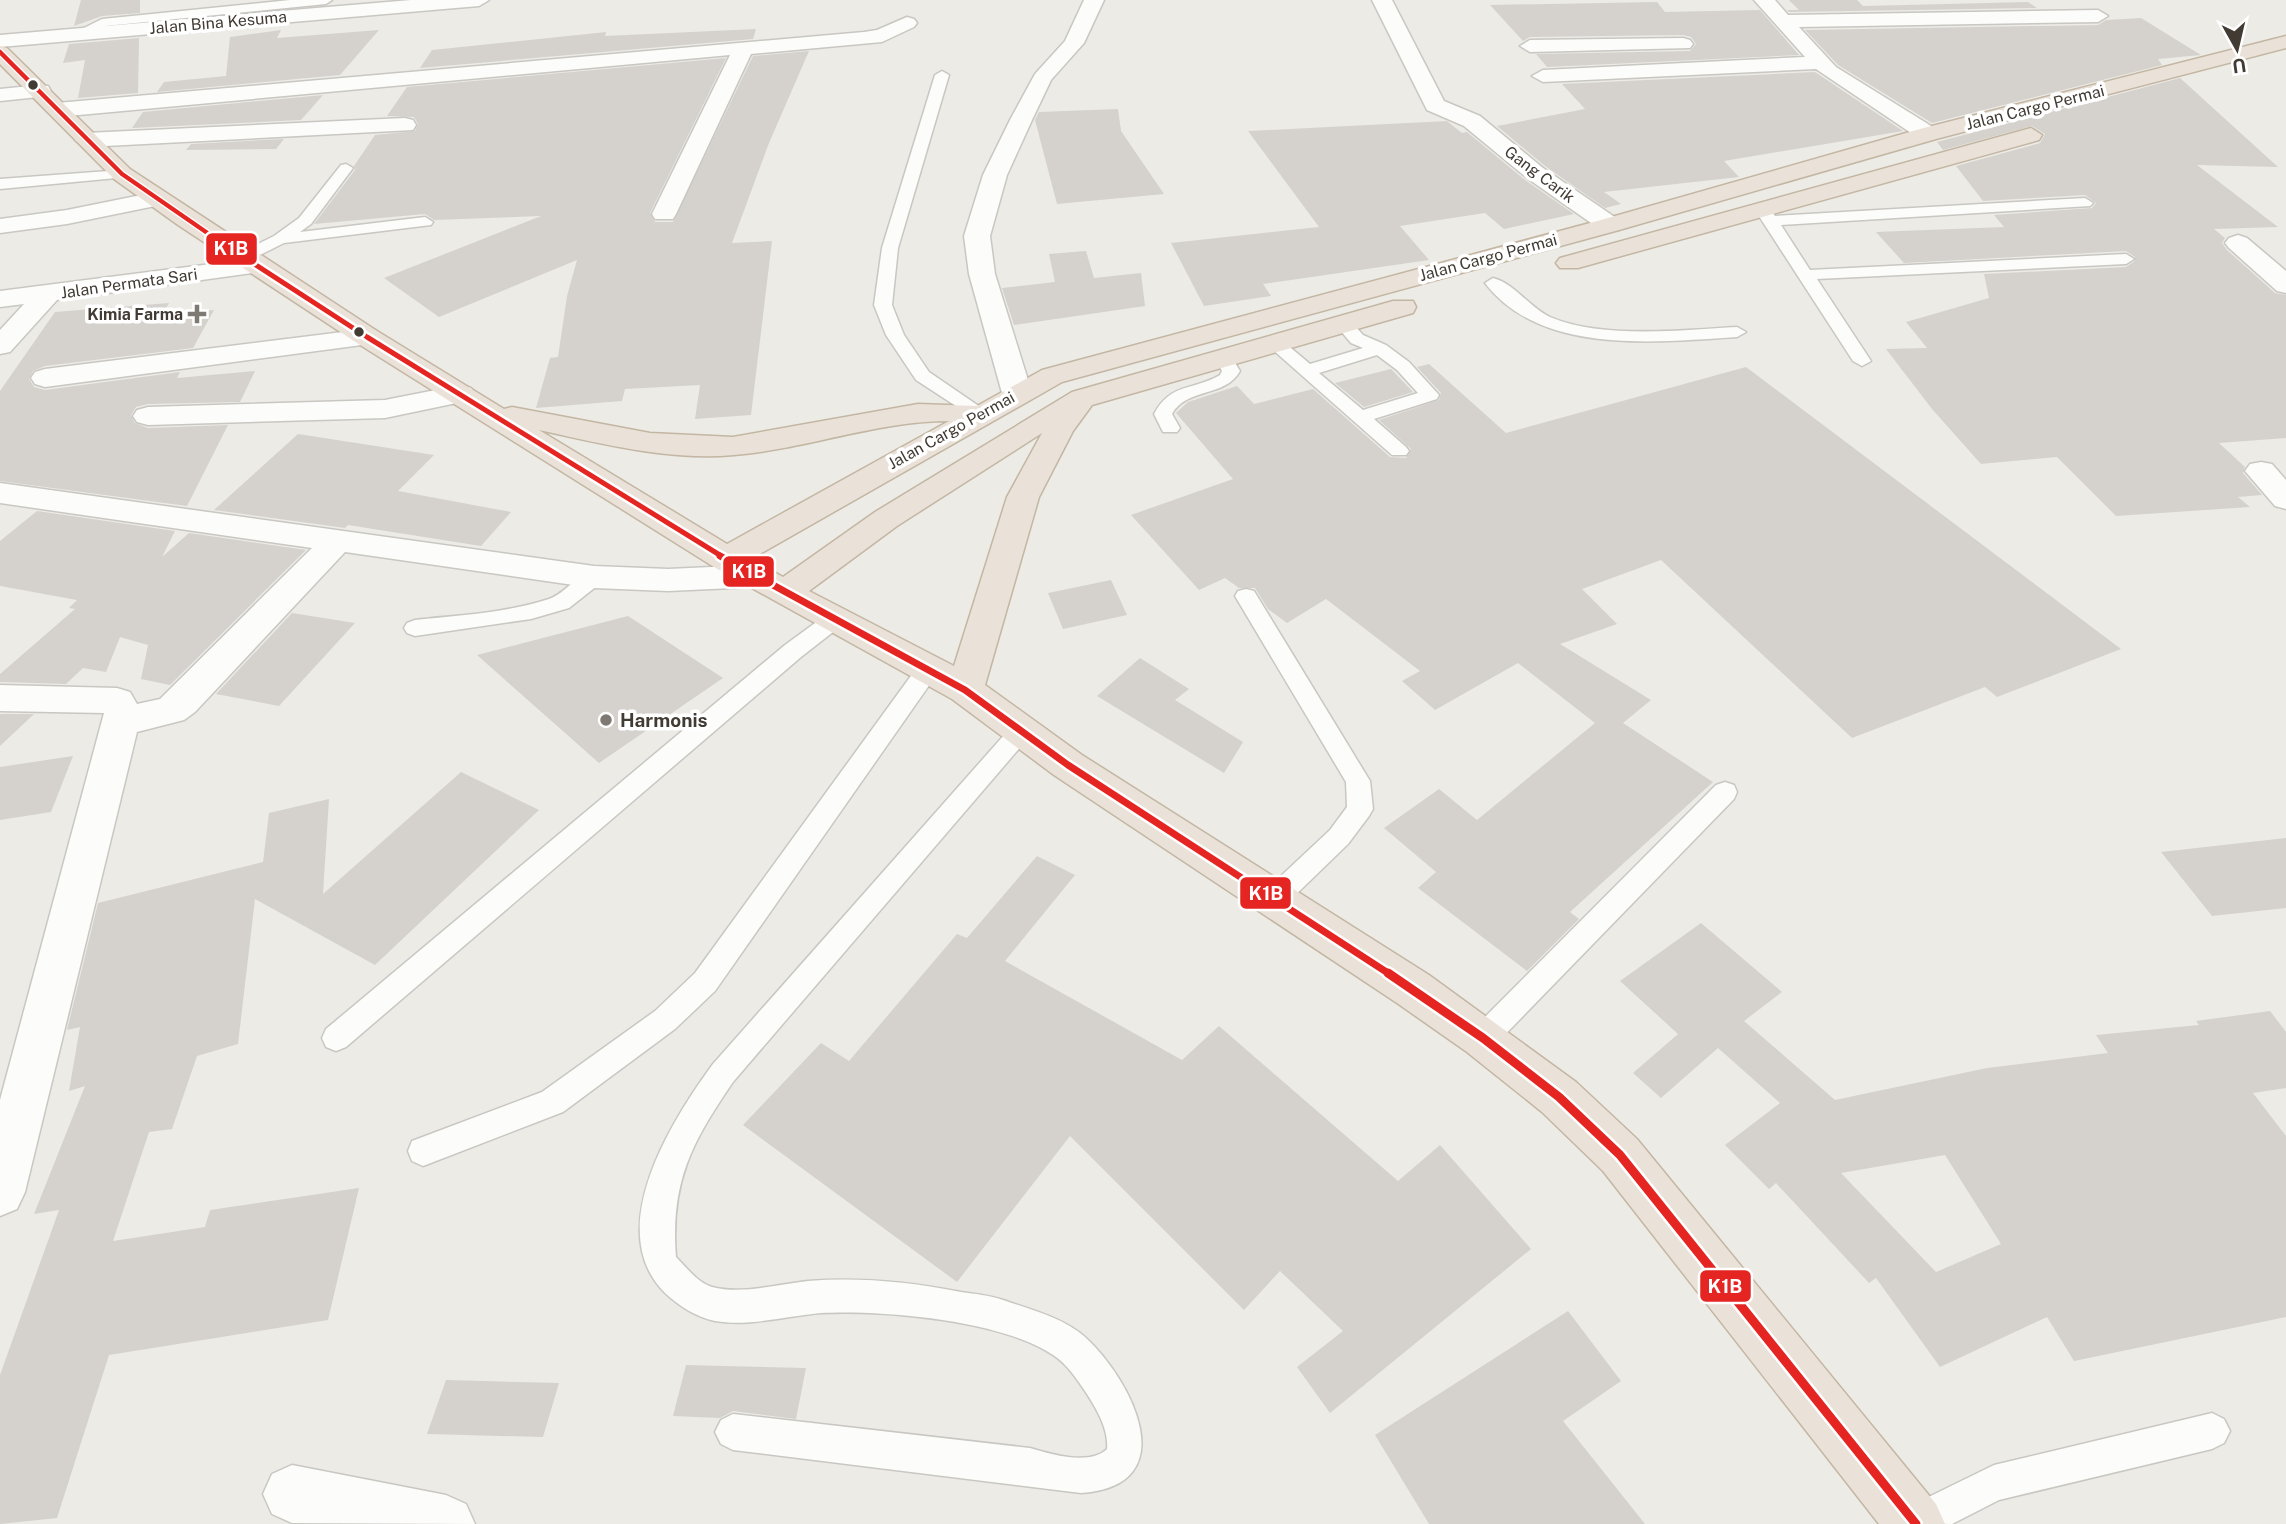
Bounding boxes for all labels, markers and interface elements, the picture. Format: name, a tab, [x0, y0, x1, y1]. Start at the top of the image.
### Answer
street label: Jalan Bina Kesuma	[148, 7, 288, 38]
north arrow	[2202, 14, 2272, 84]
text: U	[2231, 54, 2248, 78]
unlabelled marker	[26, 78, 40, 92]
street label: Jalan Cargo Permai	[1964, 81, 2106, 134]
street label: Gang Carik	[1501, 142, 1578, 207]
street label: Jalan Cargo Permai	[1417, 230, 1559, 285]
line badge: K1B	[205, 232, 258, 266]
text: K1B	[214, 237, 248, 259]
street label: Jalan Permata Sari	[59, 264, 199, 303]
place label: Kimia Farma	[87, 305, 183, 324]
marker: Kimia Farma	[189, 306, 205, 322]
unlabelled marker	[352, 325, 366, 339]
street label: Jalan Cargo Permai	[885, 388, 1018, 473]
line badge: K1B	[722, 555, 775, 588]
text: K1B	[732, 560, 766, 582]
place label: Harmonis	[620, 709, 708, 731]
marker: Harmonis	[598, 712, 614, 728]
line badge: K1B	[1239, 876, 1292, 910]
text: K1B	[1249, 882, 1283, 904]
line badge: K1B	[1699, 1269, 1752, 1303]
text: K1B	[1708, 1275, 1742, 1297]

